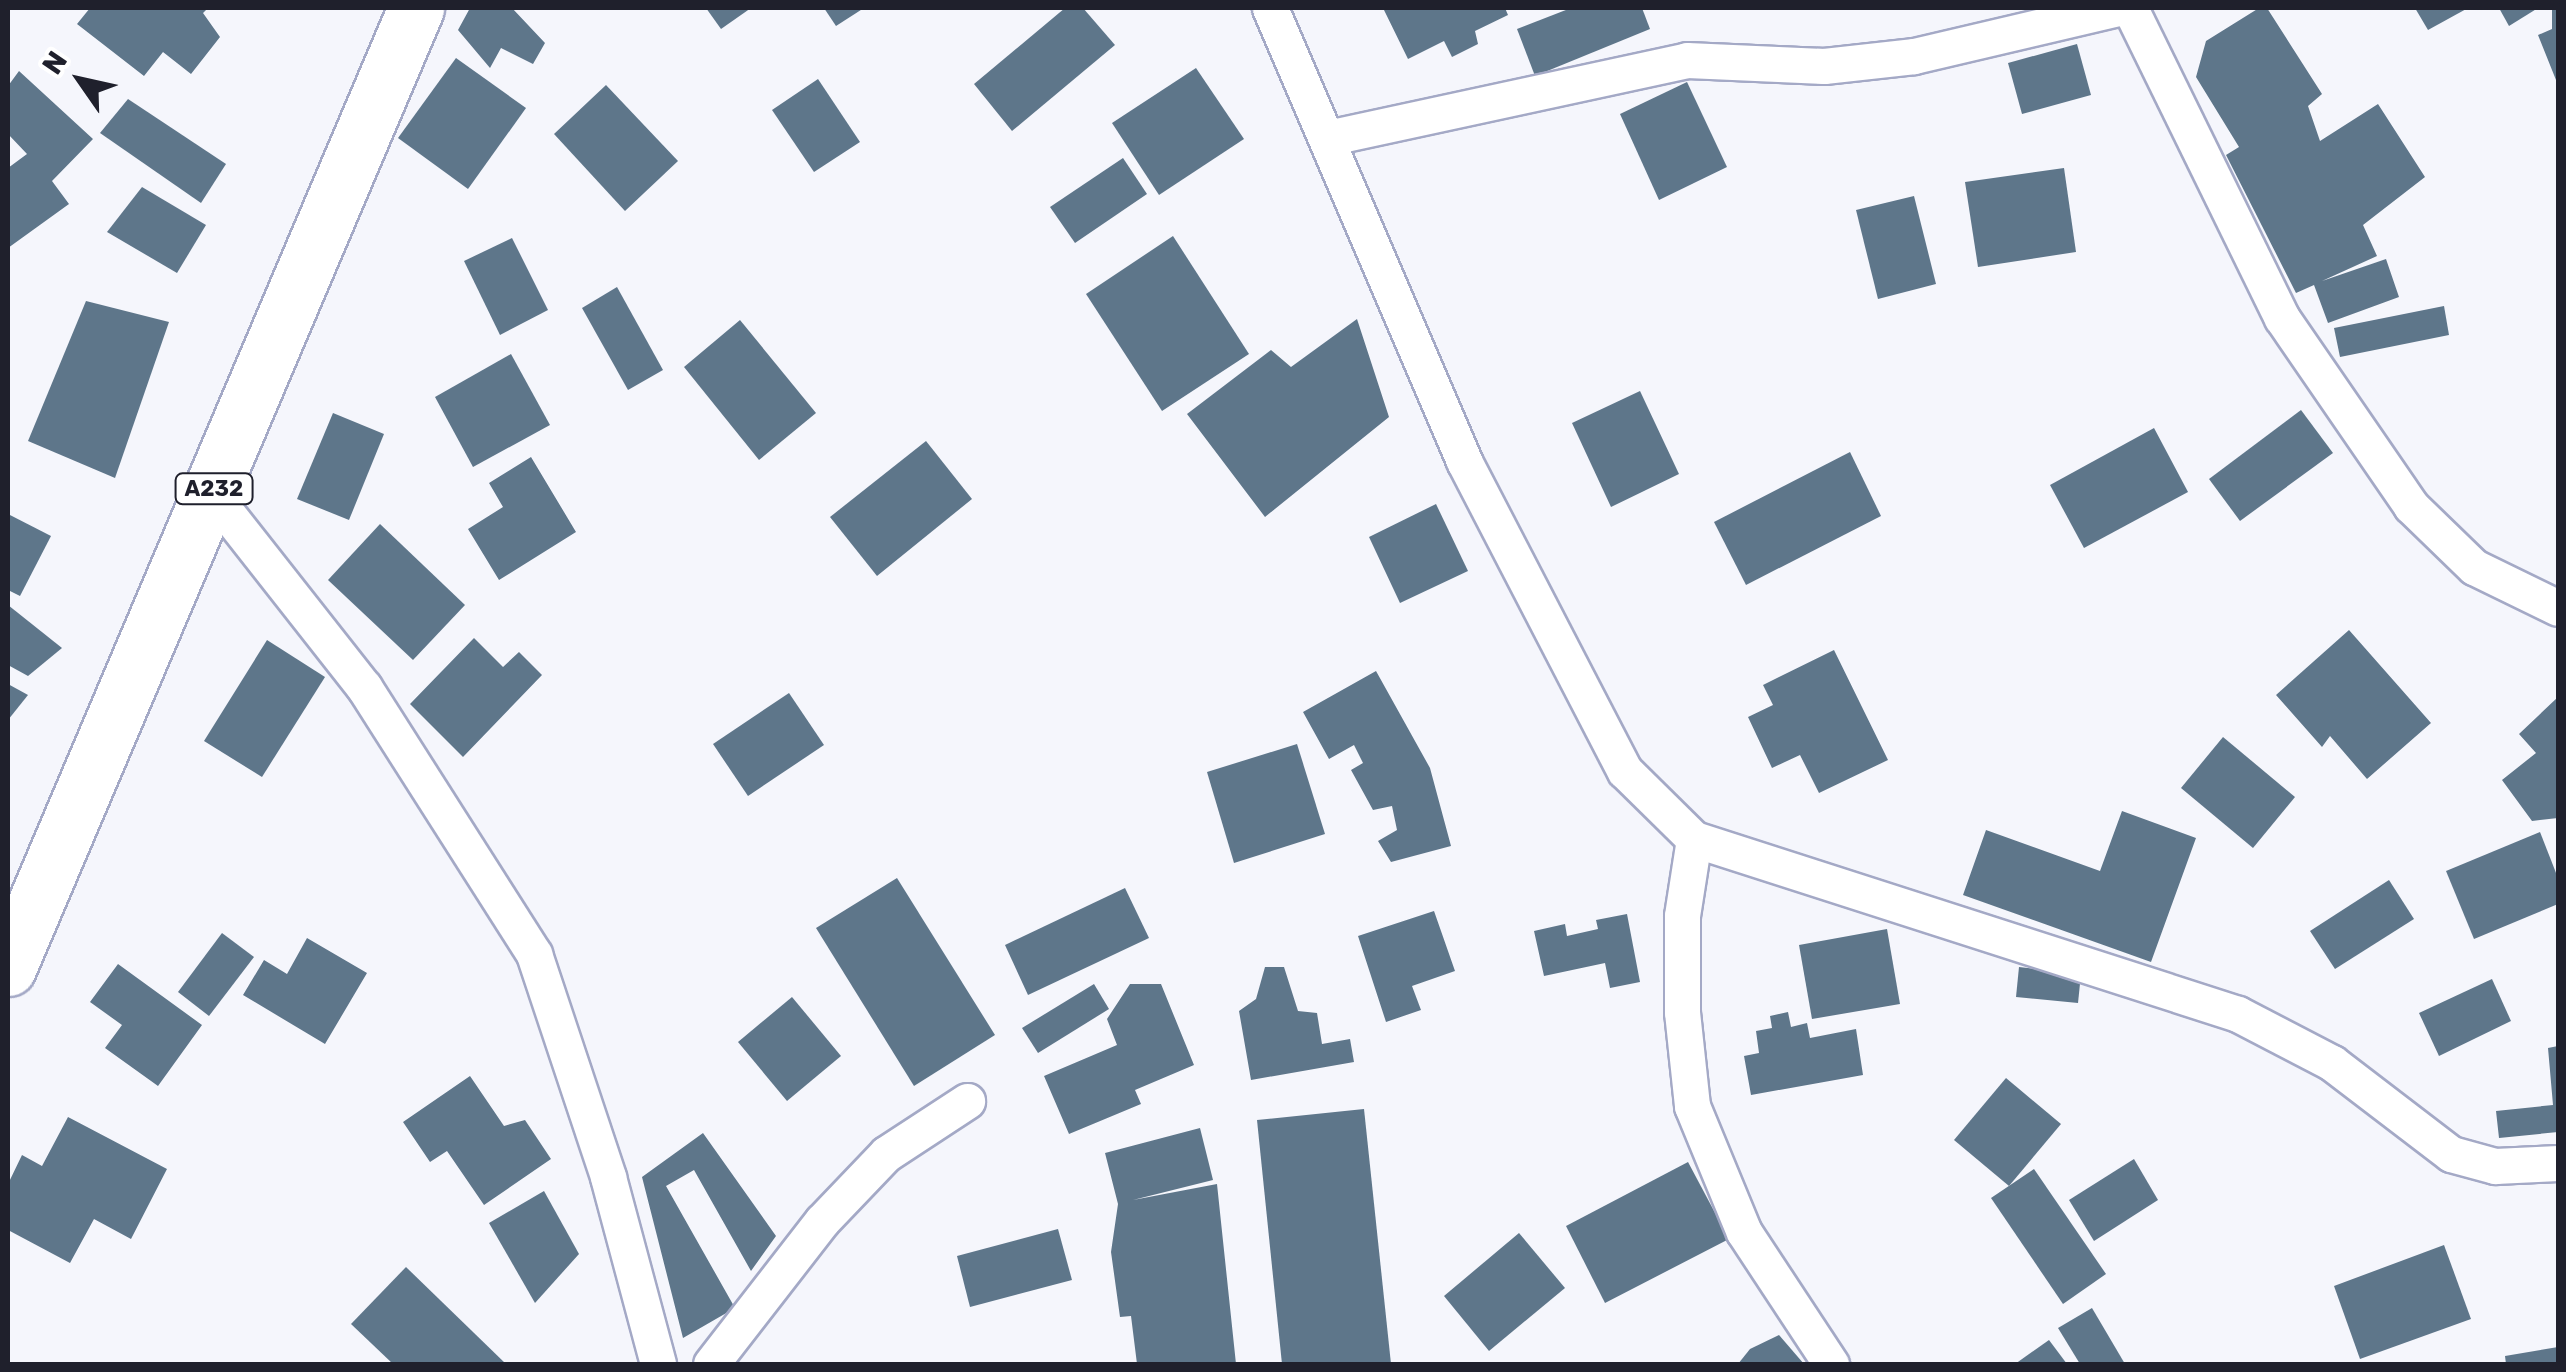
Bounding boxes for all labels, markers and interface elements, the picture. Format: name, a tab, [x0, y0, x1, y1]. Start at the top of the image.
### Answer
north arrow	[30, 30, 130, 130]
text: N	[35, 45, 74, 81]
road number: A232	[174, 472, 254, 506]

